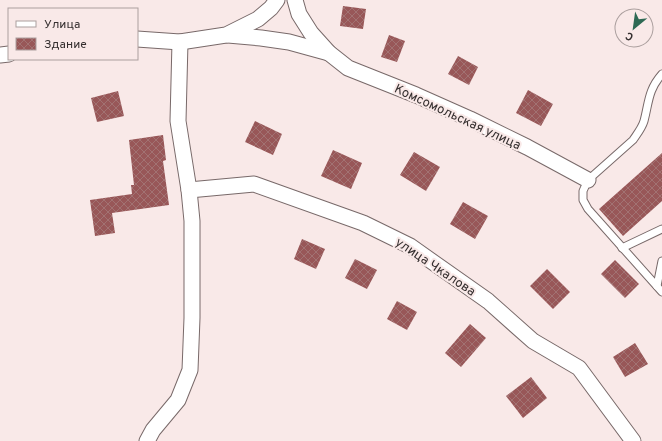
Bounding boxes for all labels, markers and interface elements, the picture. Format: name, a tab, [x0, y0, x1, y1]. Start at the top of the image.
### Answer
legend	[8, 8, 138, 60]
north arrow	[614, 8, 654, 48]
text: Улица	[44, 17, 80, 33]
text: С	[623, 28, 636, 44]
text: Здание	[44, 37, 87, 53]
street label: Комсомольская улица	[391, 81, 523, 154]
street label: улица Чкалова	[392, 235, 478, 300]

